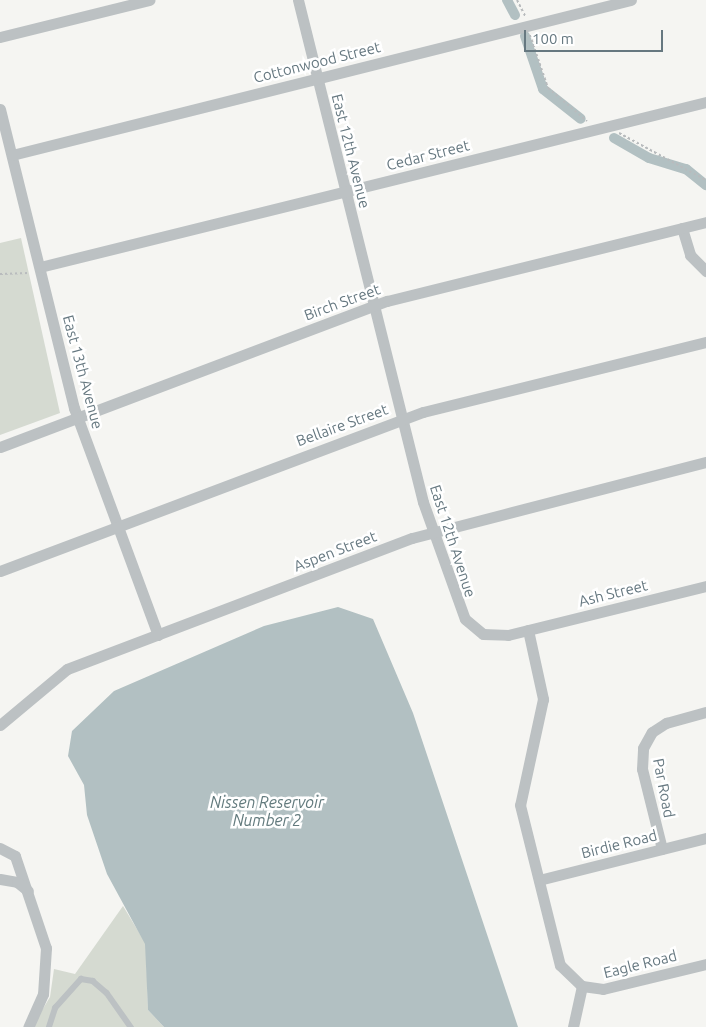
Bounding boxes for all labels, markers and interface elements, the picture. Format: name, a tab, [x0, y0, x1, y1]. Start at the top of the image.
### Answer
scale bar	[526, 20, 665, 52]
text: 100 m	[532, 30, 574, 47]
street label: Cottonwood Street	[252, 38, 382, 86]
street label: East 12th Avenue	[328, 92, 374, 210]
street label: Cedar Street	[385, 136, 471, 174]
street label: Birch Street	[301, 280, 383, 324]
street label: East 13th Avenue	[59, 313, 107, 431]
street label: Bellaire Street	[294, 400, 390, 450]
street label: East 12th Avenue	[426, 482, 480, 600]
street label: Aspen Street	[291, 527, 379, 575]
street label: Ash Street	[577, 576, 649, 610]
street label: Par Road	[649, 757, 679, 819]
water label: Nissen Reservoir Number 2	[210, 792, 324, 830]
street label: Birdie Road	[579, 826, 659, 862]
street label: Eagle Road	[601, 946, 679, 982]

